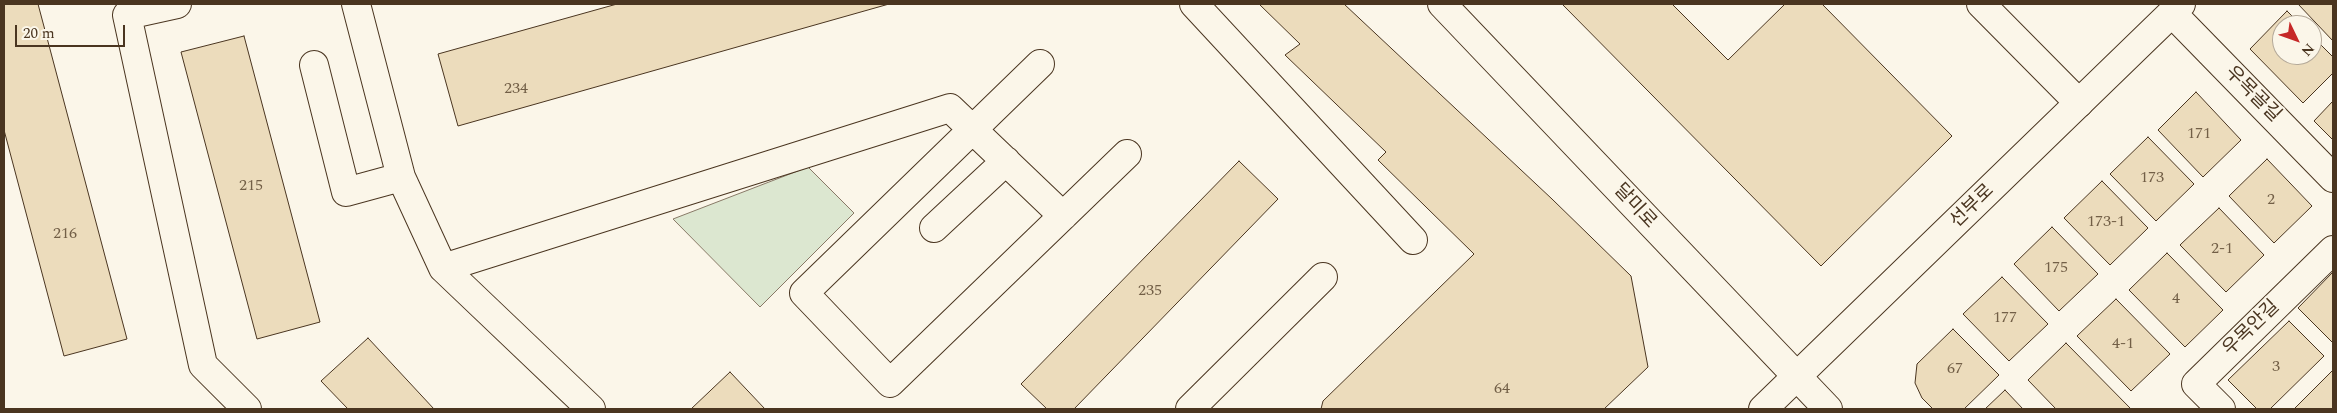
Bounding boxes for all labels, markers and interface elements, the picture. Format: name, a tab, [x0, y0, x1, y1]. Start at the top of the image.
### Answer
scale bar	[18, 15, 128, 47]
north arrow	[2272, 15, 2322, 65]
text: 20 m	[23, 22, 55, 45]
text: N	[2296, 38, 2319, 61]
street label: 우목골길	[2219, 62, 2285, 128]
house number: 234	[504, 80, 528, 100]
house number: 171	[2187, 125, 2211, 145]
house number: 173	[2140, 169, 2164, 189]
house number: 215	[239, 177, 263, 197]
street label: 달미로	[1608, 180, 1660, 234]
street label: 선부로	[1946, 181, 2000, 233]
house number: 2	[2267, 191, 2275, 211]
house number: 173-1	[2087, 213, 2125, 233]
house number: 216	[53, 225, 77, 245]
house number: 2-1	[2211, 240, 2233, 260]
house number: 175	[2044, 259, 2068, 279]
house number: 235	[1138, 282, 1162, 302]
house number: 4	[2172, 290, 2180, 310]
street label: 우목안길	[2219, 297, 2285, 361]
house number: 177	[1993, 309, 2017, 329]
house number: 4-1	[2112, 335, 2134, 355]
house number: 3	[2272, 358, 2280, 378]
house number: 67	[1947, 360, 1963, 380]
house number: 64	[1494, 380, 1510, 400]

